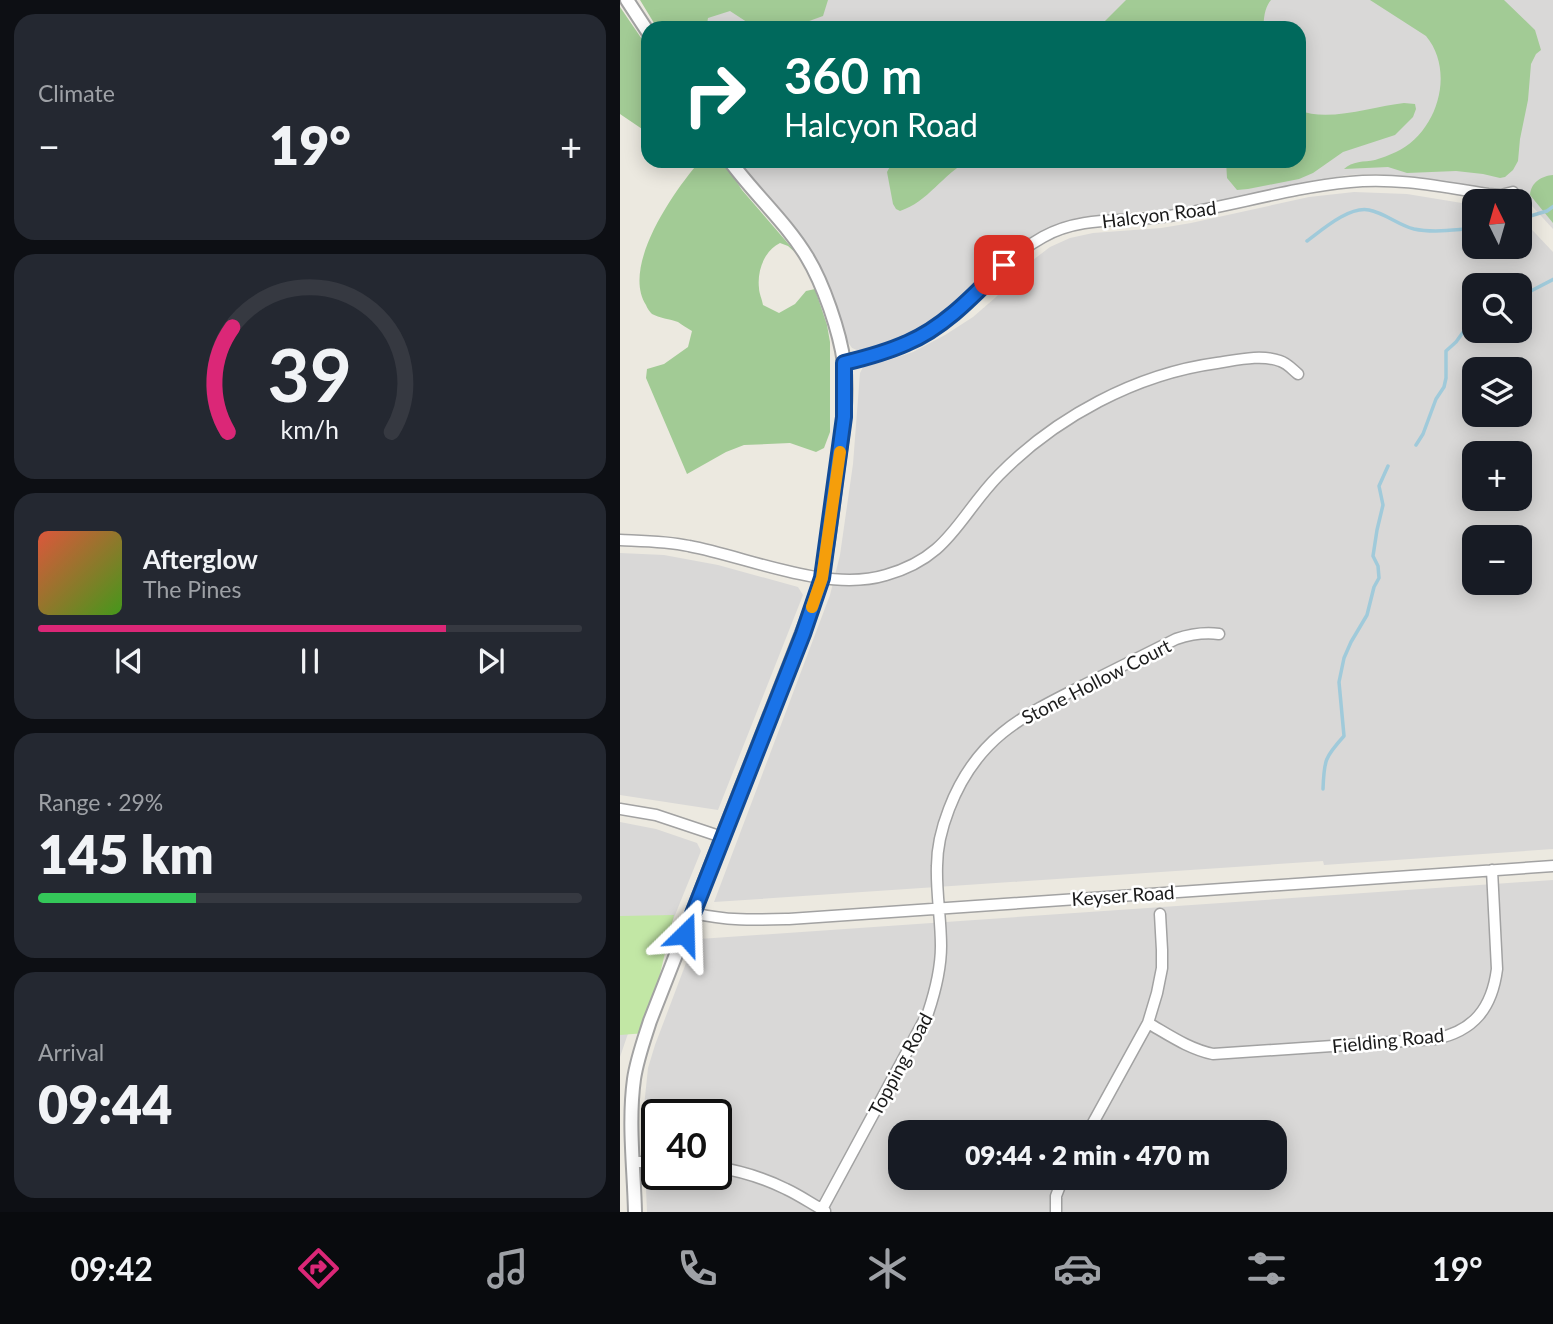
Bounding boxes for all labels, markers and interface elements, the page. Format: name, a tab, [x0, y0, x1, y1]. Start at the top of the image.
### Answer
text: 360 m	[784, 46, 922, 104]
icon: right	[669, 49, 760, 140]
text: Climate	[38, 79, 115, 107]
text: Halcyon Road	[784, 105, 978, 144]
text: 19°	[269, 114, 351, 176]
text: −	[38, 123, 60, 169]
text: +	[560, 123, 582, 169]
north arrow	[1462, 189, 1532, 259]
map controls	[1462, 189, 1532, 595]
street label: Halcyon Road	[1100, 196, 1218, 232]
pin	[974, 235, 1034, 295]
icon: arrive	[985, 246, 1023, 284]
button: search	[1462, 273, 1532, 343]
text: 39	[268, 331, 352, 419]
button: layers	[1462, 357, 1532, 427]
text: km/h	[281, 414, 339, 444]
button: +	[1462, 441, 1532, 511]
button: −	[1462, 525, 1532, 595]
text: Afterglow	[143, 543, 258, 575]
text: The Pines	[143, 575, 241, 603]
street label: Stone Hollow Court	[1017, 633, 1175, 729]
icon: previous	[110, 642, 148, 680]
icon: pause	[291, 642, 329, 680]
icon: next	[472, 642, 510, 680]
text: Range · 29%	[38, 788, 163, 816]
text: 145 km	[38, 823, 214, 885]
street label: Keyser Road	[1071, 880, 1175, 910]
position arrow	[648, 897, 722, 971]
street label: Topping Road	[863, 1009, 937, 1119]
street label: Fielding Road	[1331, 1023, 1445, 1057]
text: Arrival	[38, 1038, 104, 1066]
text: 09:44	[38, 1073, 172, 1135]
speed limit sign: 40	[641, 1099, 732, 1190]
text: 09:44 · 2 min · 470 m	[965, 1139, 1210, 1171]
icon: directions	[294, 1244, 343, 1293]
icon: music	[483, 1244, 532, 1293]
icon: phone	[673, 1244, 722, 1293]
icon: climate	[863, 1244, 912, 1293]
icon: car	[1053, 1244, 1102, 1293]
icon: filters	[1242, 1244, 1291, 1293]
text: 09:42	[70, 1249, 153, 1288]
text: 19°	[1432, 1249, 1483, 1288]

